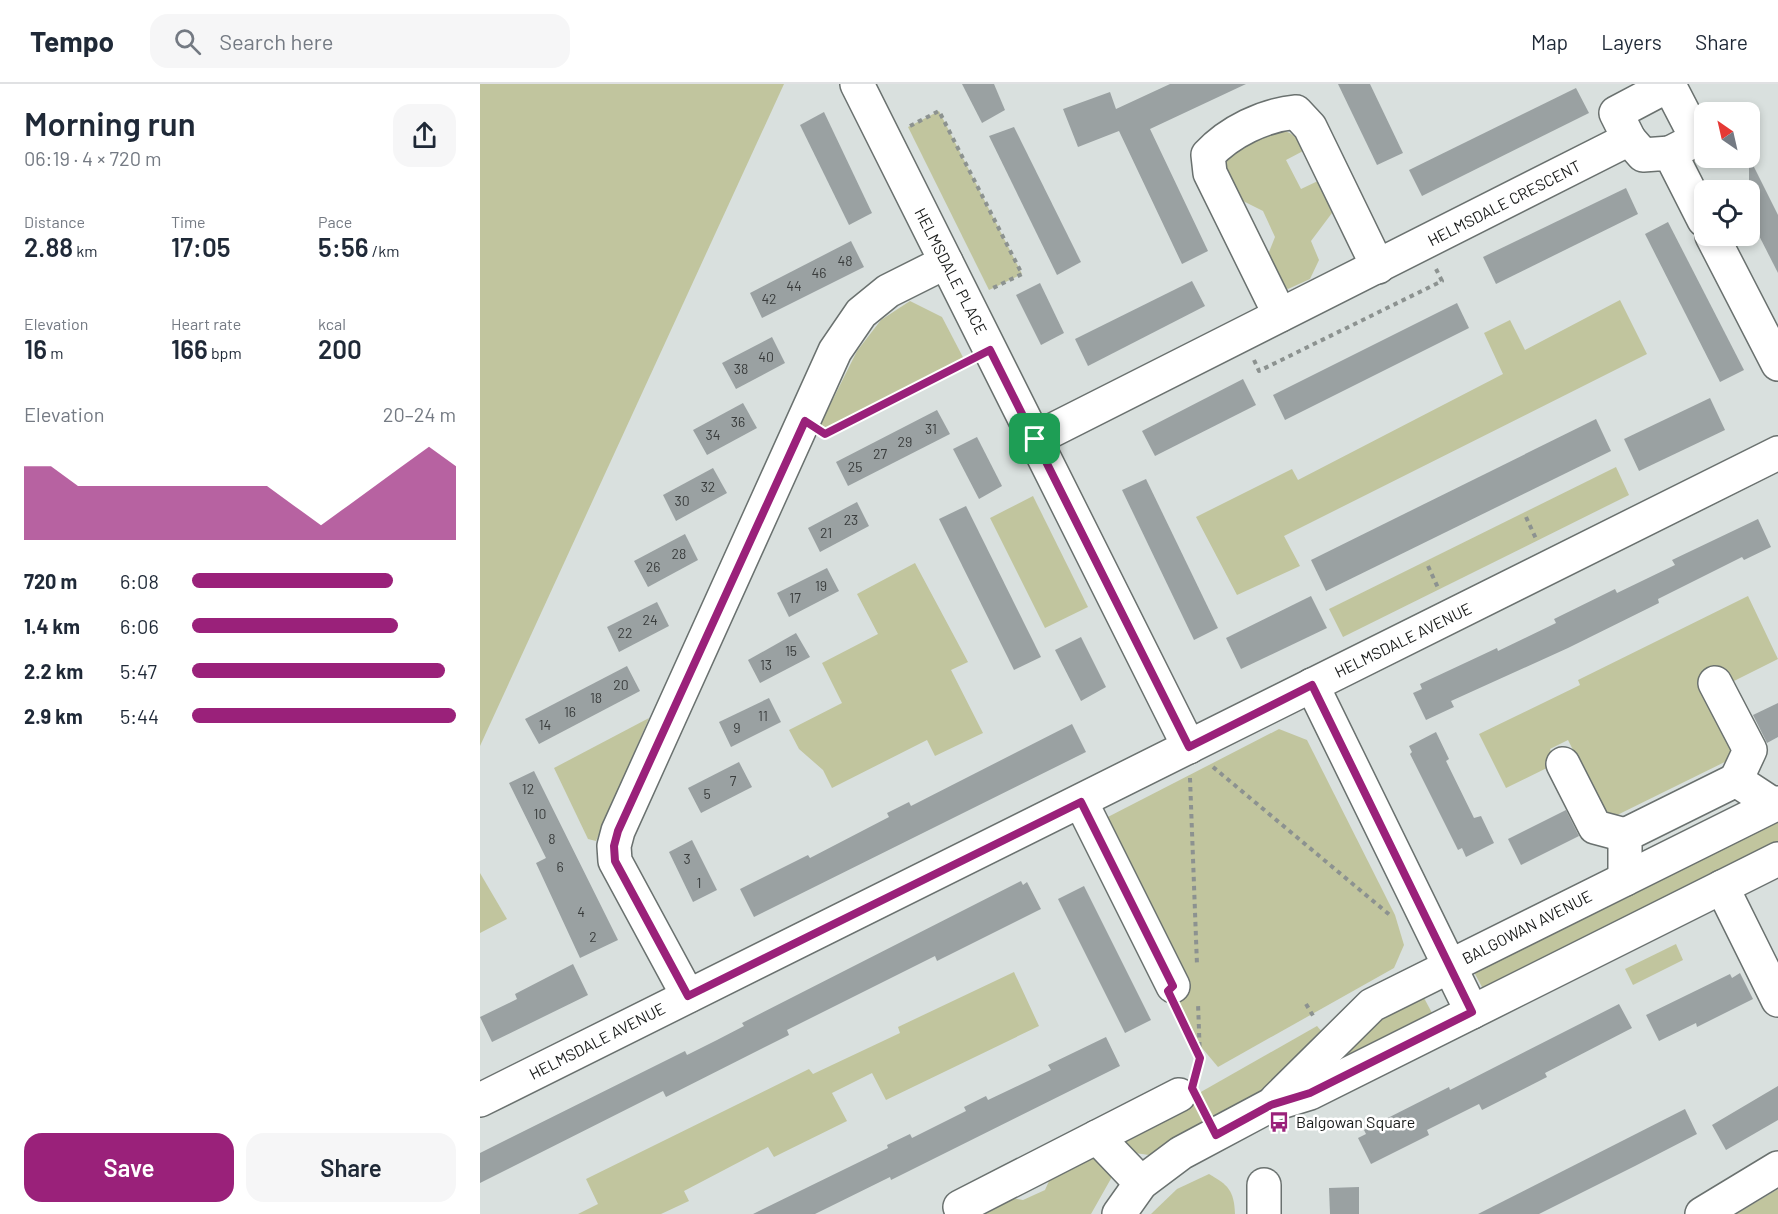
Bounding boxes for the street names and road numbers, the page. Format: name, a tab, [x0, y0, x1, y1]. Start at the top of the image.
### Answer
street label: HELMSDALE CRESCENT	[1424, 156, 1583, 249]
street label: HELMSDALE PLACE	[911, 204, 992, 337]
street label: HELMSDALE AVENUE	[1331, 598, 1474, 681]
street label: BALGOWAN AVENUE	[1459, 886, 1595, 967]
street label: HELMSDALE AVENUE	[526, 998, 668, 1083]

